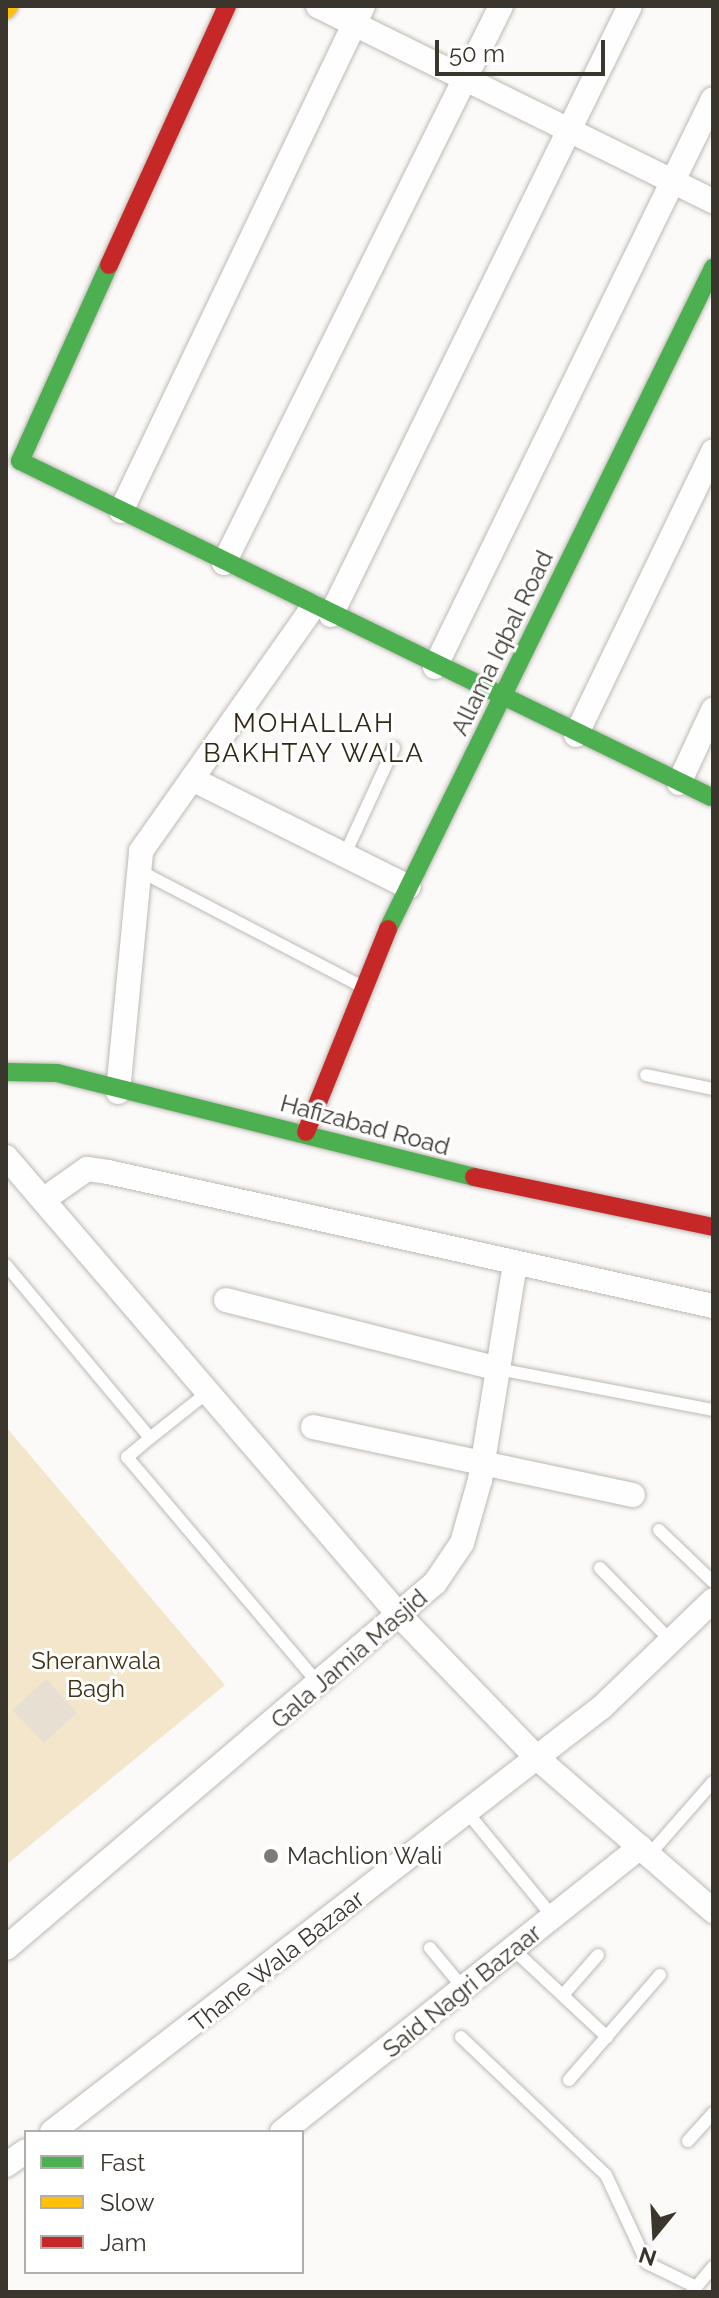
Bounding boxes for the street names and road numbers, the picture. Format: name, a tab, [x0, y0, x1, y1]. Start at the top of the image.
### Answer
street label: Allama Iqbal Road	[445, 546, 559, 740]
street label: Hafizabad Road	[277, 1089, 453, 1161]
street label: Gala Jamia Masjid	[265, 1583, 433, 1735]
street label: Thane Wala Bazaar	[184, 1884, 370, 2038]
street label: Said Nagri Bazaar	[377, 1918, 547, 2064]

